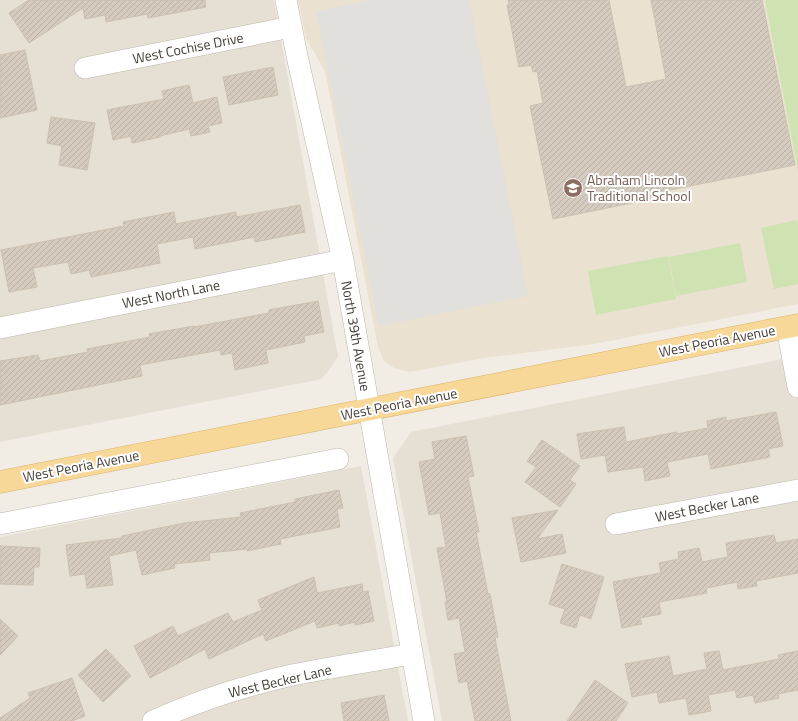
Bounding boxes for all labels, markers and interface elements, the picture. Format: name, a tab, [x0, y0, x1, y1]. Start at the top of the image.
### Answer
street label: West Cochise Drive	[131, 26, 245, 69]
place label: Abraham Lincoln Traditional School	[587, 169, 691, 206]
school or university icon: Abraham Lincoln Traditional School	[562, 177, 584, 199]
street label: West North Lane	[120, 274, 222, 313]
street label: North 39th Avenue	[336, 279, 377, 393]
street label: West Peoria Avenue	[657, 319, 777, 362]
street label: West Peoria Avenue	[339, 382, 459, 425]
street label: West Peoria Avenue	[21, 444, 141, 487]
street label: West Becker Lane	[653, 486, 761, 527]
street label: West Becker Lane	[226, 658, 334, 703]

